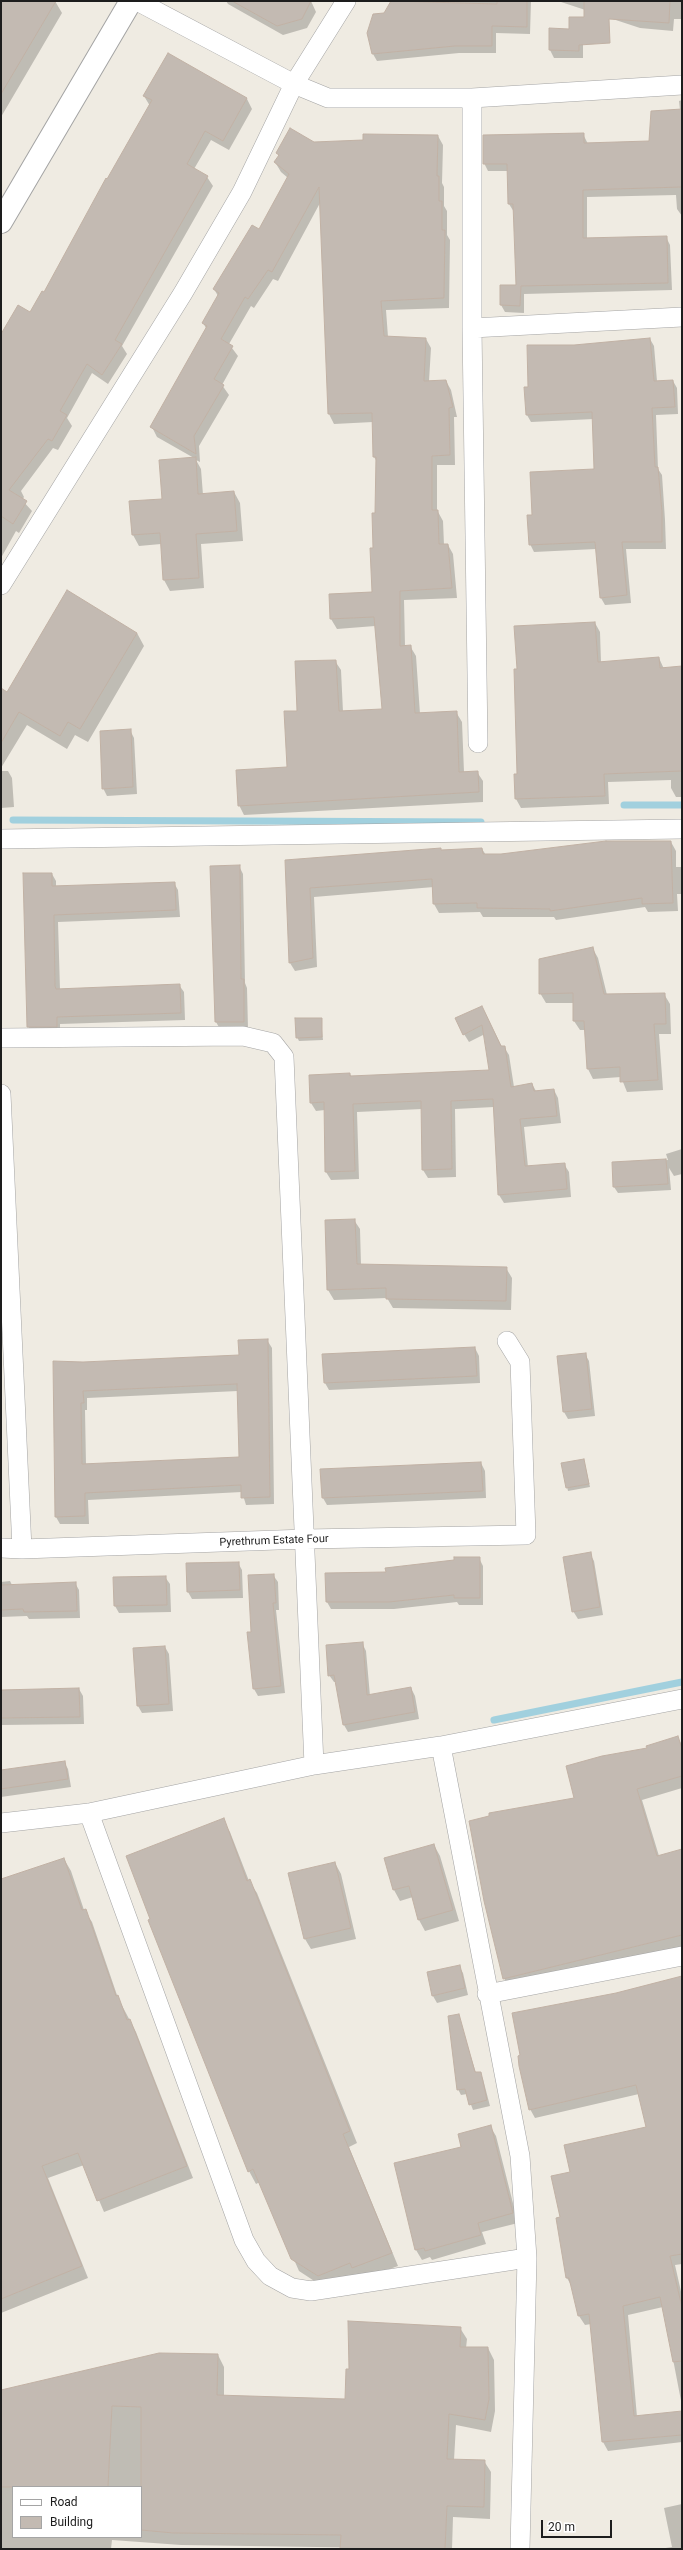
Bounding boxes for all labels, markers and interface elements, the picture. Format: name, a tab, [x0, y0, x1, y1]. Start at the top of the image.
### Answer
street label: Pyrethrum Estate Four	[219, 1532, 329, 1550]
legend	[12, 2486, 142, 2538]
text: Road	[50, 2495, 78, 2509]
scale bar	[543, 2512, 614, 2538]
text: Building	[50, 2515, 93, 2529]
text: 20 m	[548, 2520, 575, 2534]

